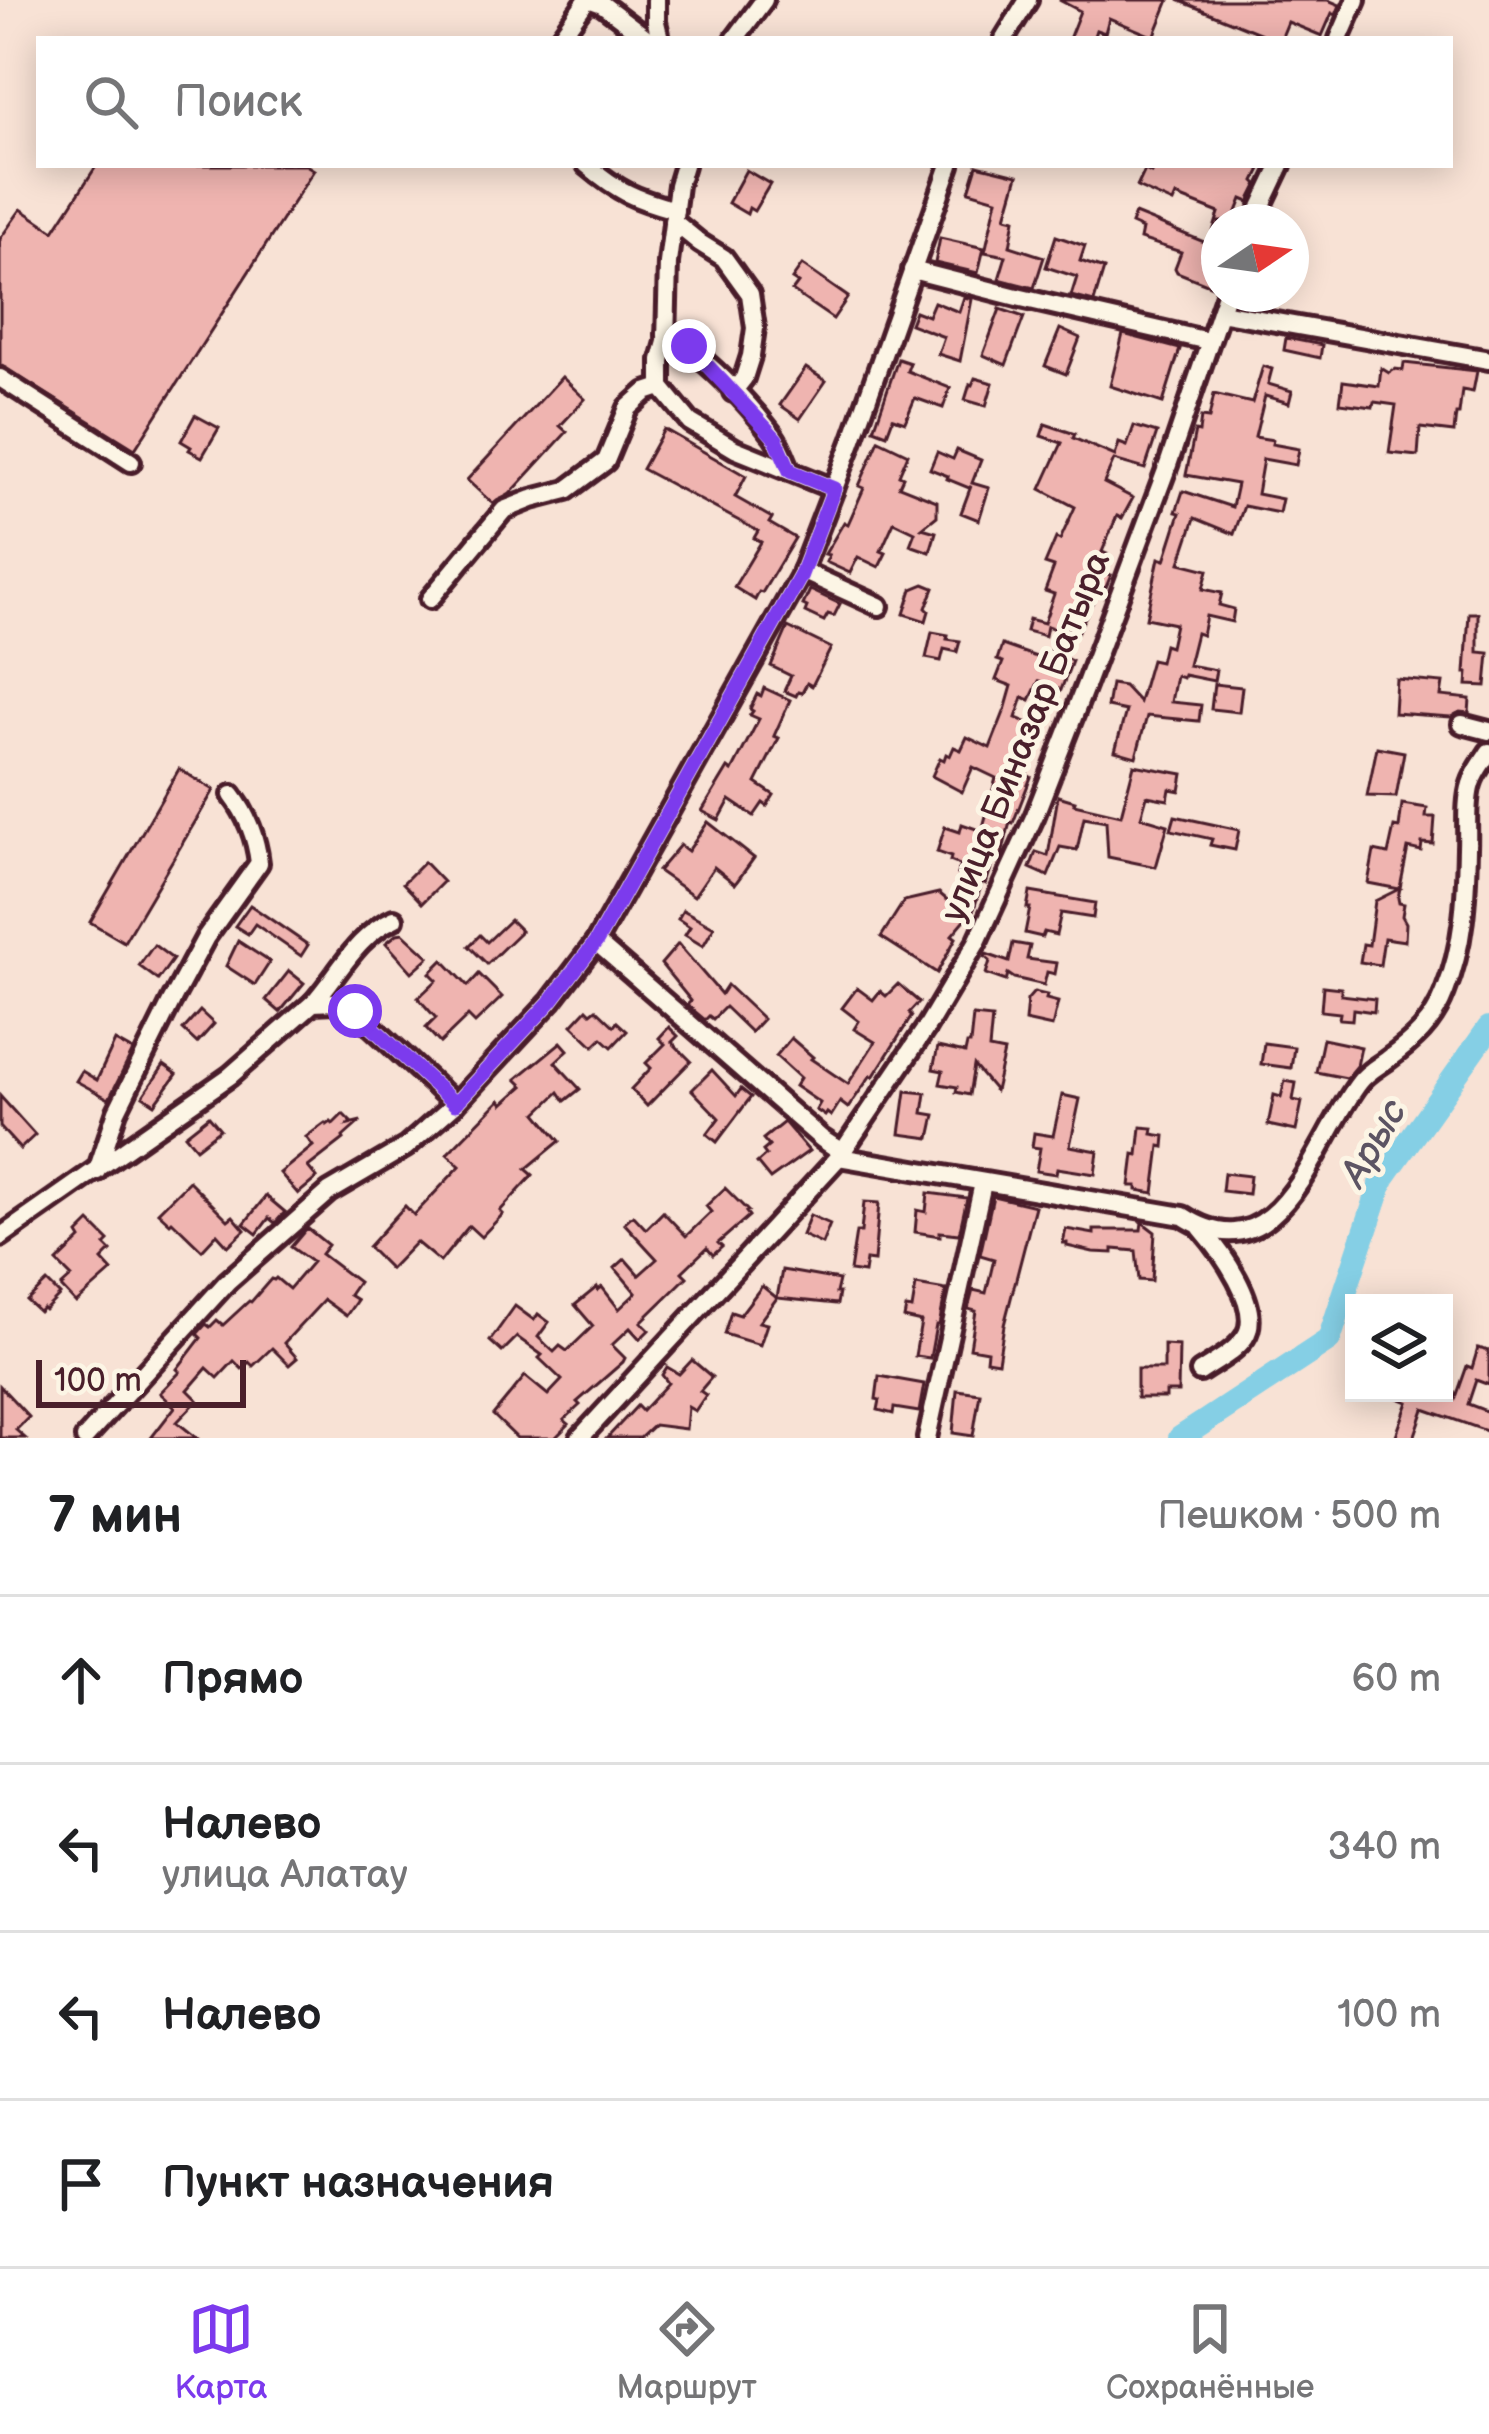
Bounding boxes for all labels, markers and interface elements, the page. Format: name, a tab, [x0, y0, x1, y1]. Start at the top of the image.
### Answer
search box	[36, 36, 1453, 168]
icon: search	[78, 69, 144, 135]
text: Поиск	[174, 75, 302, 130]
north arrow	[1201, 204, 1309, 312]
route end	[662, 319, 716, 373]
street label: улица Биназар Батыра	[932, 546, 1120, 928]
route start	[328, 984, 382, 1038]
water label: Арыс	[1330, 1091, 1418, 1197]
map controls	[1345, 1294, 1453, 1402]
button: layers	[1345, 1294, 1453, 1402]
scale bar	[36, 1354, 246, 1407]
text: 100 m	[54, 1361, 142, 1401]
text: 7 мин	[48, 1486, 182, 1547]
text: Пешком · 500 m	[1157, 1493, 1441, 1540]
icon: ahead	[48, 1647, 114, 1713]
text: Прямо	[162, 1652, 303, 1707]
text: 60 m	[1351, 1656, 1441, 1703]
text: Налево	[162, 1797, 321, 1852]
icon: left	[48, 1815, 114, 1881]
text: 340 m	[1328, 1824, 1441, 1871]
text: улица Алатау	[162, 1852, 408, 1899]
icon: left	[48, 1983, 114, 2049]
text: Налево	[162, 1988, 321, 2043]
text: 100 m	[1337, 1992, 1441, 2039]
icon: arrive	[48, 2151, 114, 2217]
text: Пункт назначения	[162, 2156, 554, 2211]
tab: Карта	[175, 2296, 267, 2408]
tab: Маршрут	[617, 2296, 757, 2408]
tab: Сохранённые	[1106, 2296, 1314, 2408]

